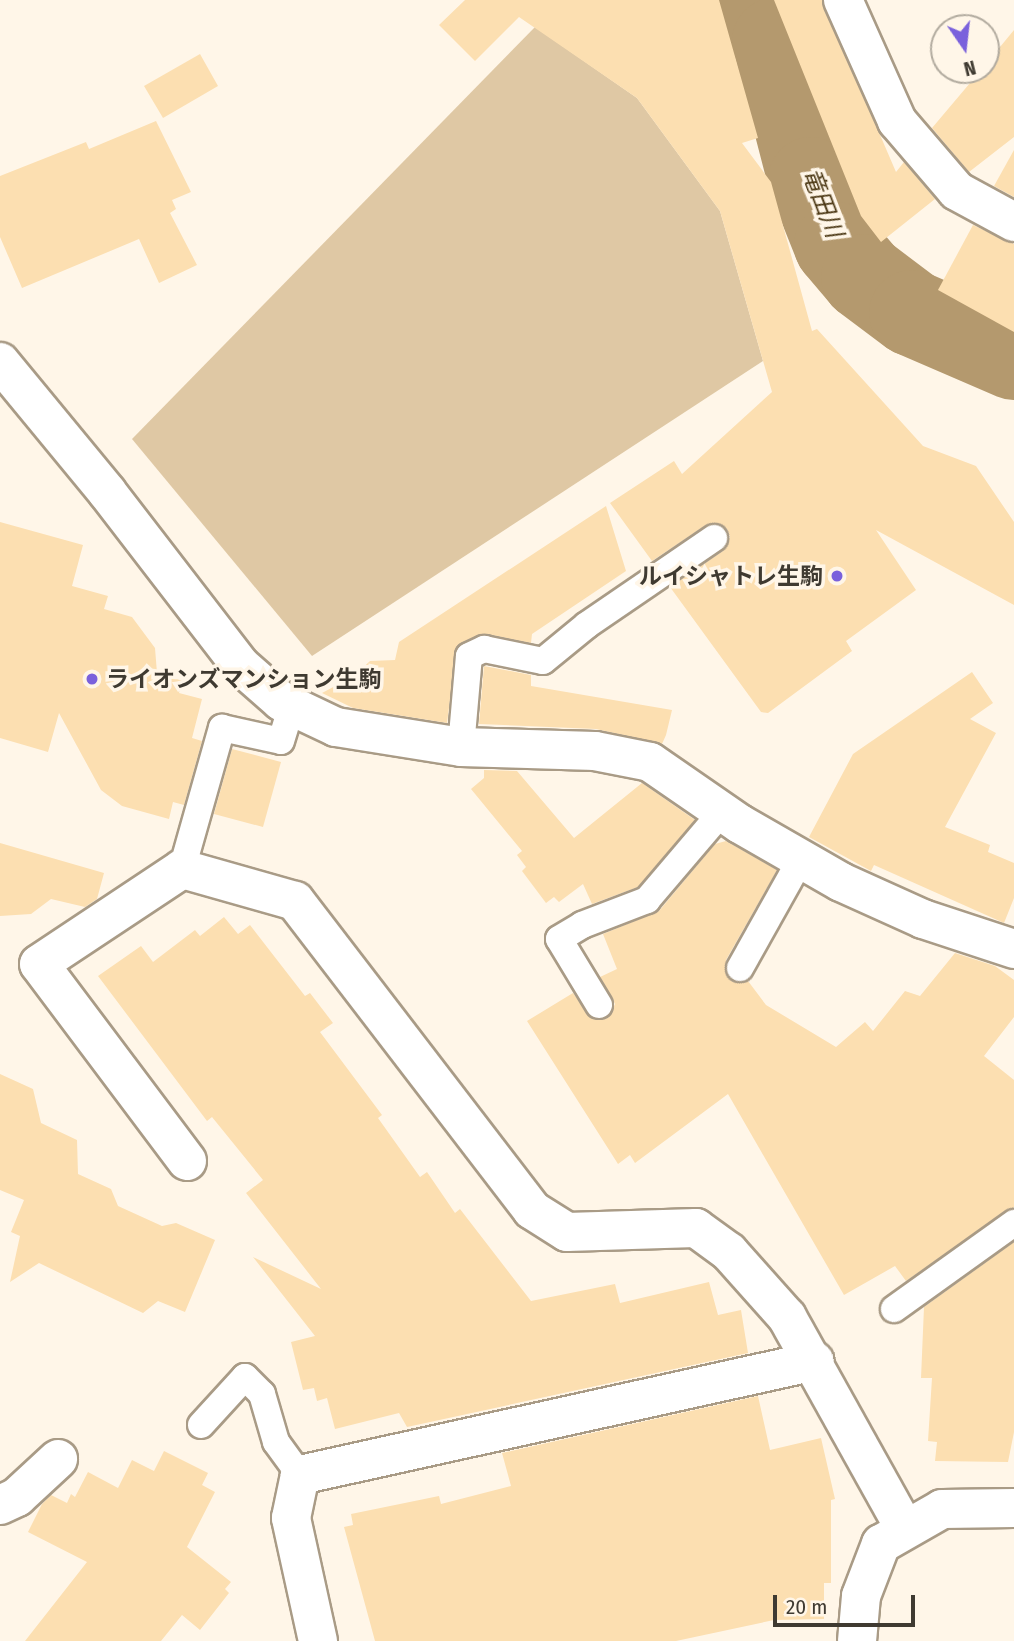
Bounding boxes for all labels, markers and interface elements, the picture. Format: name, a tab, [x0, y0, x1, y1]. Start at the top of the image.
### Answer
north arrow	[930, 14, 1000, 84]
text: N	[961, 55, 978, 80]
water label: 竜田川	[796, 164, 848, 242]
place label: ルイシャトレ生駒	[639, 562, 823, 590]
marker: ルイシャトレ生駒	[829, 568, 845, 584]
place label: ライオンズマンション生駒	[106, 665, 382, 693]
marker: ライオンズマンション生駒	[84, 671, 100, 687]
scale bar	[776, 1582, 918, 1626]
text: 20 m	[786, 1594, 827, 1620]

